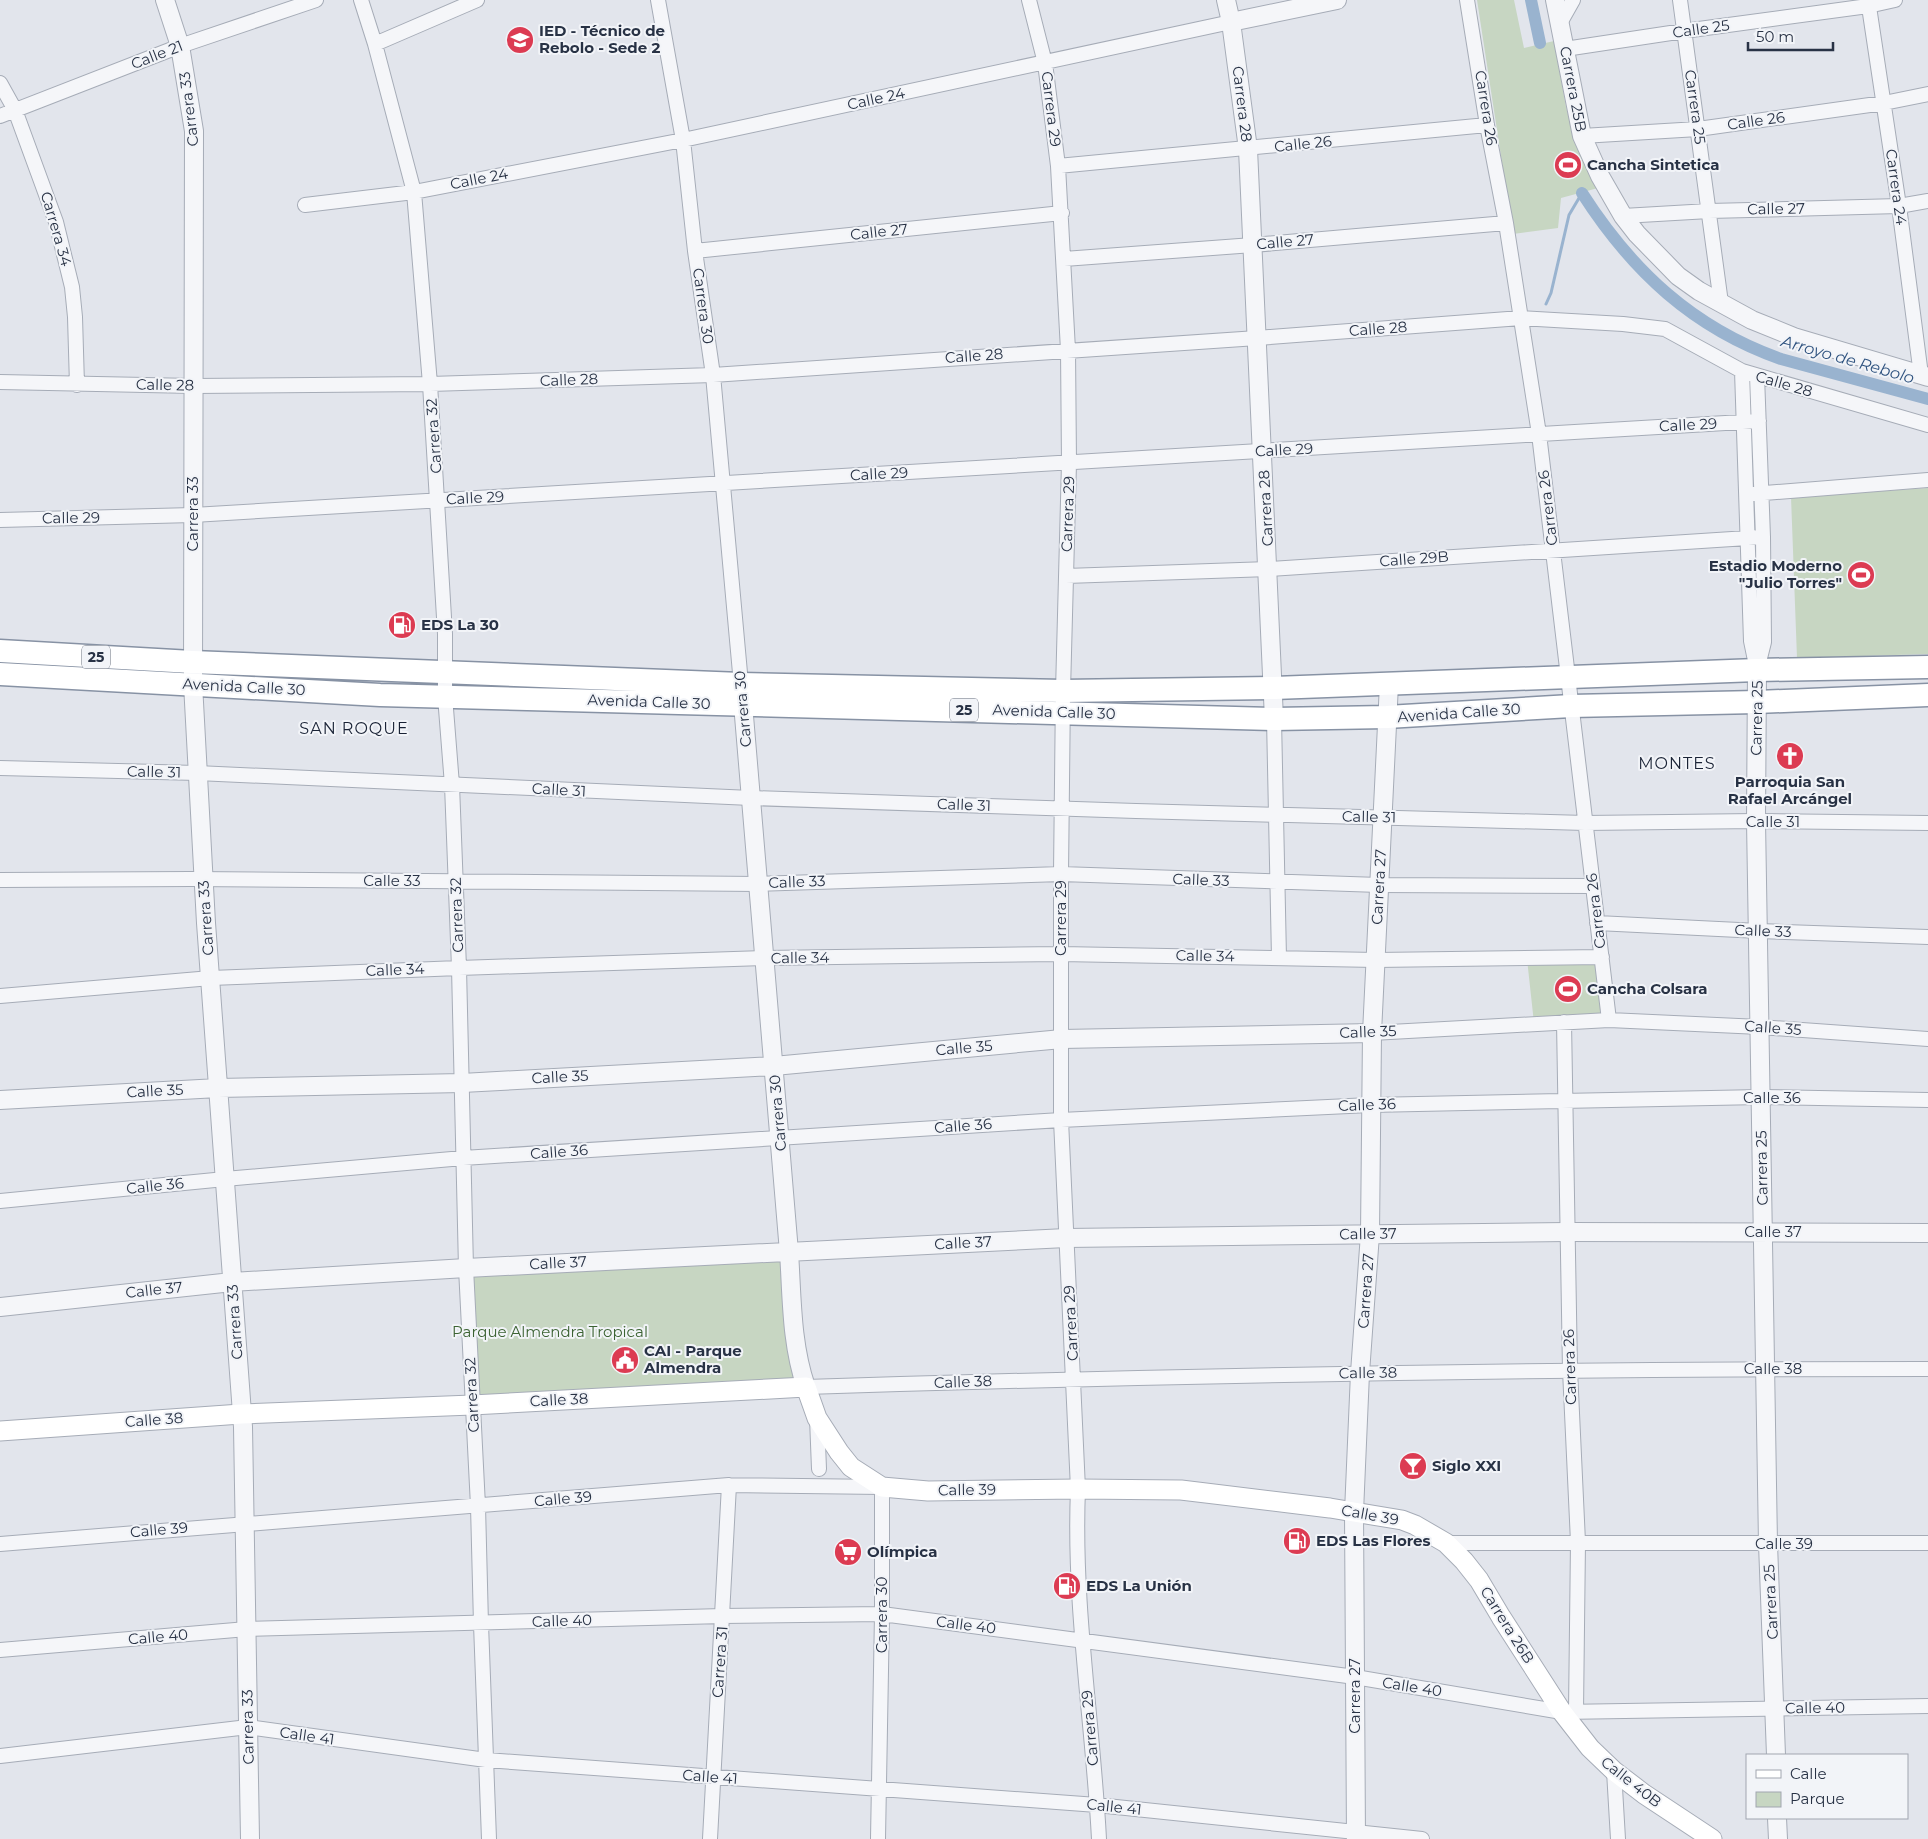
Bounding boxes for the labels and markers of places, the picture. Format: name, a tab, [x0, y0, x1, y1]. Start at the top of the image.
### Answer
place label: IED - Técnico de Rebolo - Sede 2	[539, 21, 665, 57]
school or university icon: IED - Técnico de Rebolo - Sede 2	[505, 25, 535, 55]
sports icon: Cancha Sintetica	[1553, 150, 1583, 180]
place label: Cancha Sintetica	[1587, 155, 1720, 174]
place label: Estadio Moderno "Julio Torres"	[1709, 556, 1842, 592]
sports icon: Estadio Moderno "Julio Torres"	[1846, 560, 1876, 590]
fuel station icon: EDS La 30	[387, 610, 417, 640]
place label: EDS La 30	[421, 615, 499, 634]
church icon: Parroquia San Rafael Arcángel	[1775, 741, 1805, 771]
place label: Parroquia San Rafael Arcángel	[1728, 772, 1852, 808]
sports icon: Cancha Colsara	[1553, 974, 1583, 1004]
place label: Cancha Colsara	[1587, 979, 1707, 998]
place label: CAI - Parque Almendra	[643, 1341, 742, 1377]
public building icon: CAI - Parque Almendra	[610, 1345, 640, 1375]
bar icon: Siglo XXI	[1398, 1451, 1428, 1481]
place label: Siglo XXI	[1432, 1456, 1501, 1475]
fuel station icon: EDS Las Flores	[1282, 1526, 1312, 1556]
place label: EDS Las Flores	[1316, 1531, 1431, 1550]
supermarket icon: Olímpica	[833, 1537, 863, 1567]
place label: Olímpica	[867, 1542, 937, 1561]
fuel station icon: EDS La Unión	[1052, 1571, 1082, 1601]
place label: EDS La Unión	[1086, 1576, 1192, 1595]

